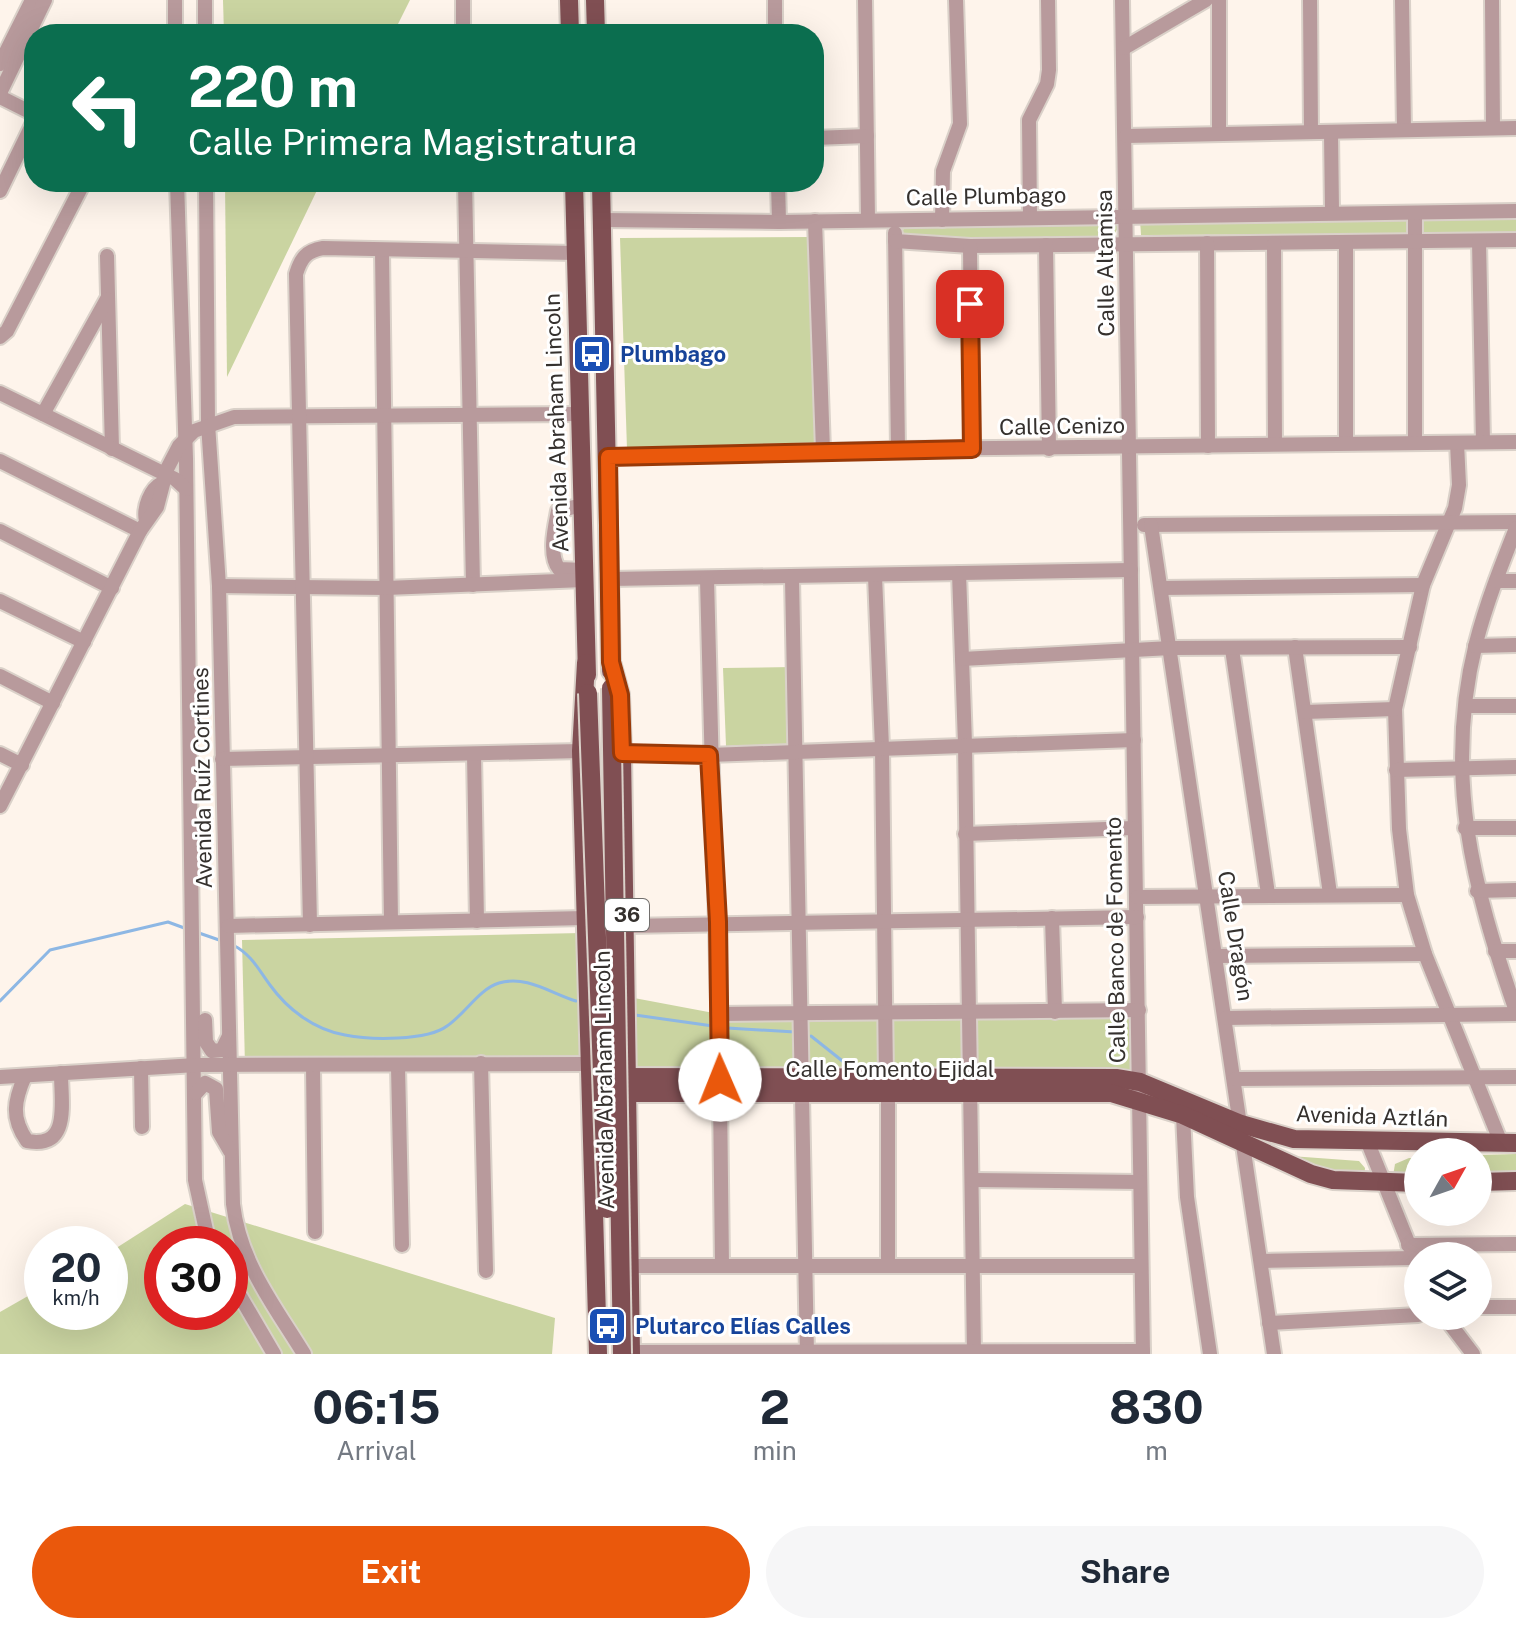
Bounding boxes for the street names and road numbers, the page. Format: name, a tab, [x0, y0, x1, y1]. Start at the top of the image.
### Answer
street label: Calle Plumbago	[906, 182, 1066, 210]
street label: Calle Altamisa	[1091, 189, 1119, 337]
street label: Avenida Abraham Lincoln	[538, 293, 574, 553]
street label: Calle Cenizo	[999, 412, 1125, 440]
street label: Avenida Ruíz Cortines	[187, 667, 217, 889]
street label: Calle Banco de Fomento	[1100, 817, 1130, 1063]
street label: Calle Dragón	[1213, 869, 1259, 1003]
road number: 36	[605, 899, 649, 931]
street label: Avenida Abraham Lincoln	[589, 950, 619, 1210]
street label: Calle Fomento Ejidal	[785, 1056, 995, 1082]
street label: Avenida Aztlán	[1295, 1100, 1449, 1132]

